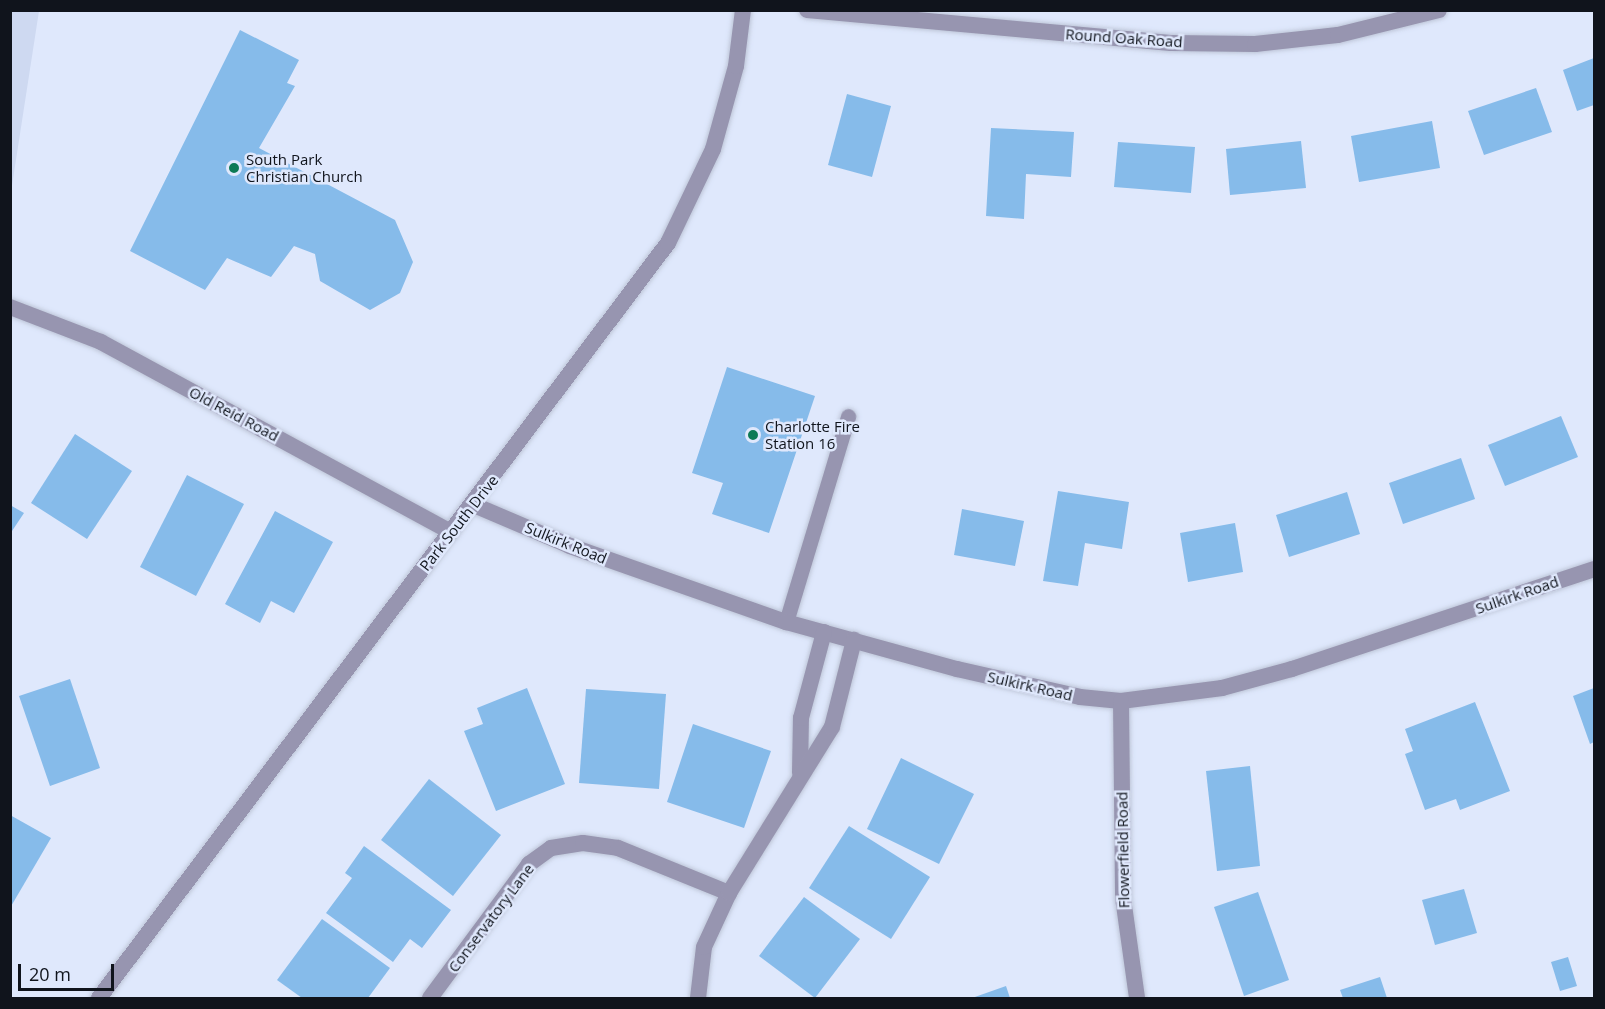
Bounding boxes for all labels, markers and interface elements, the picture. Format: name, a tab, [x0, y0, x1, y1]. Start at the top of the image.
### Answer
street label: Round Oak Road	[1065, 25, 1183, 51]
place label: South Park Christian Church	[246, 150, 363, 185]
marker: South Park Christian Church	[227, 161, 241, 175]
street label: Old Reid Road	[186, 383, 282, 445]
place label: Charlotte Fire Station 16	[765, 417, 860, 452]
marker: Charlotte Fire Station 16	[746, 428, 760, 442]
street label: Park South Drive	[416, 471, 502, 575]
street label: Sulkirk Road	[522, 518, 610, 568]
street label: Sulkirk Road	[1473, 572, 1561, 618]
street label: Sulkirk Road	[986, 667, 1074, 705]
street label: Flowerfield Road	[1113, 792, 1133, 908]
street label: Conservatory Lane	[444, 860, 538, 976]
scale bar	[21, 952, 117, 990]
text: 20 m	[29, 962, 71, 986]

